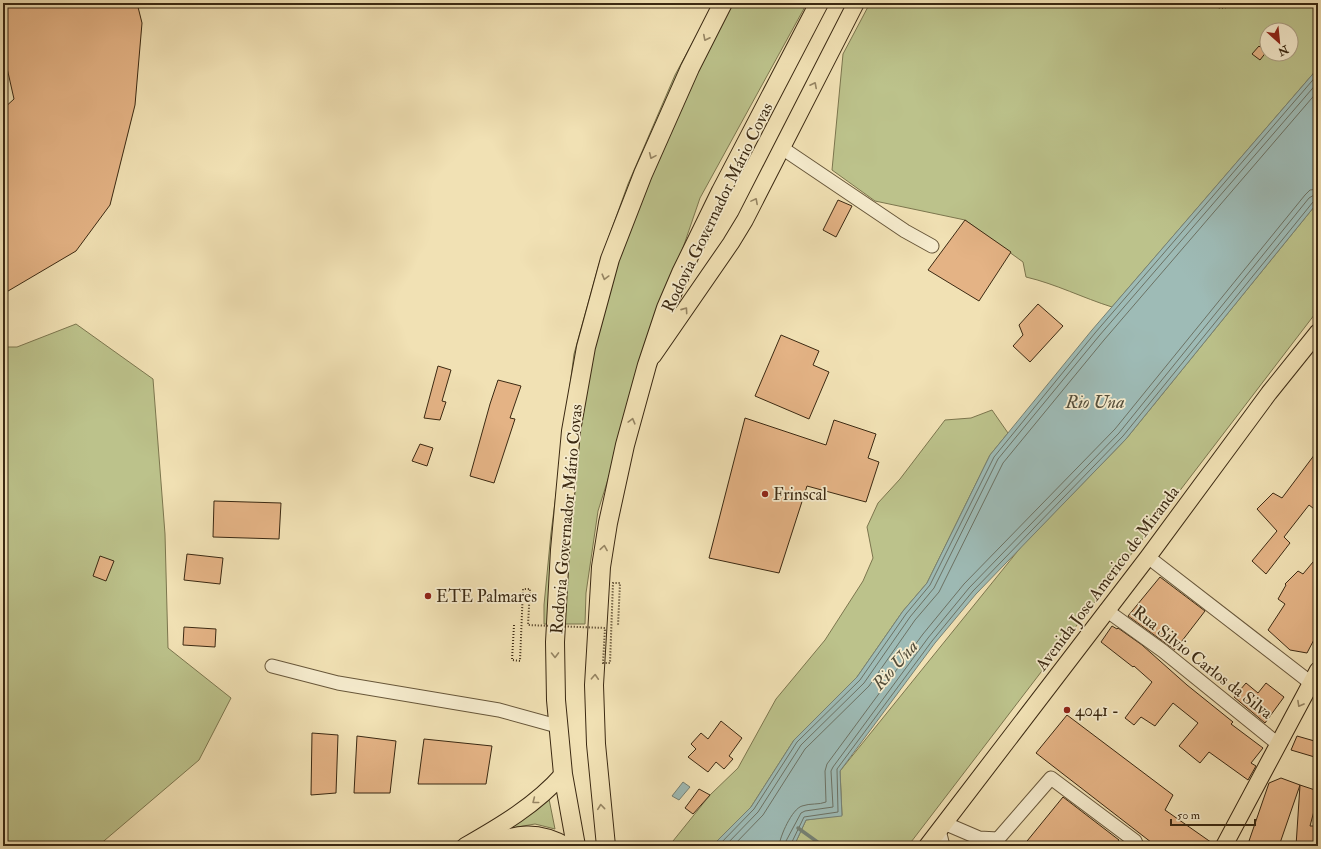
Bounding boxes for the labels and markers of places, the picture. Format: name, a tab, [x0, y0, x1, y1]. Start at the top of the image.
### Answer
place label: Frinscal	[773, 484, 828, 505]
marker: Frinscal	[760, 489, 770, 499]
place label: ETE Palmares	[436, 586, 537, 607]
marker: ETE Palmares	[423, 591, 433, 601]
place label: 4041 -	[1075, 700, 1119, 721]
marker: 4041 -	[1062, 705, 1072, 715]

